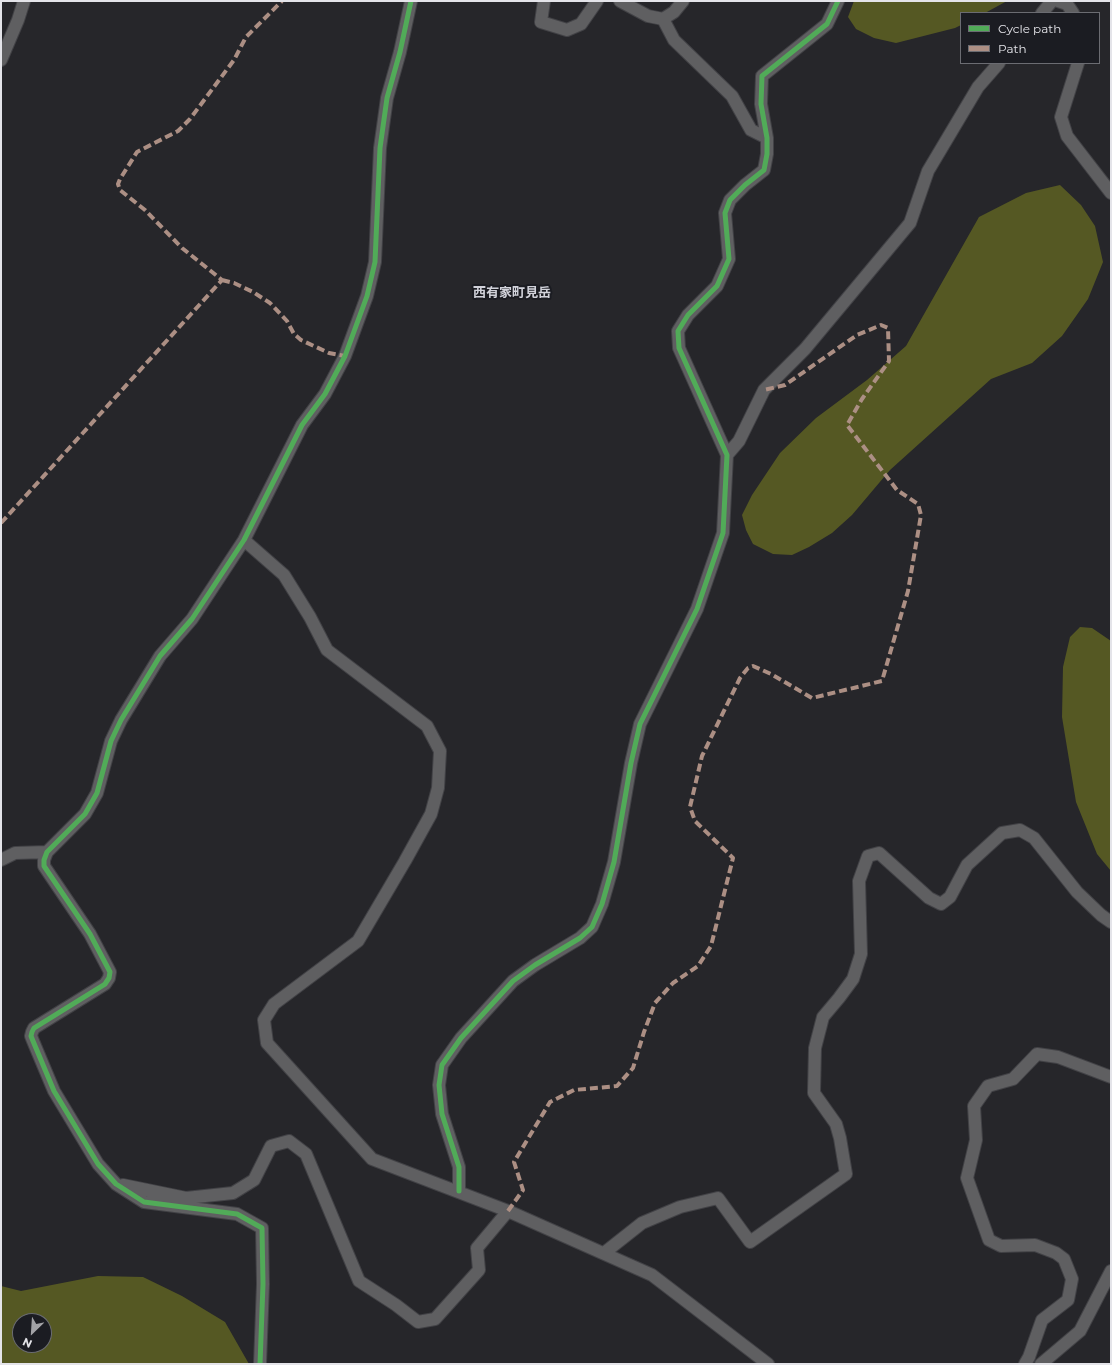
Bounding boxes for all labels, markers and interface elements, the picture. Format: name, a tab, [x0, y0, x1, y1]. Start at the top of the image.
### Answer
legend	[960, 12, 1100, 64]
text: Cycle path	[998, 21, 1061, 36]
text: Path	[998, 41, 1027, 56]
district label: 西有家町見岳	[473, 285, 551, 301]
north arrow	[12, 1313, 52, 1353]
text: N	[20, 1335, 34, 1351]

